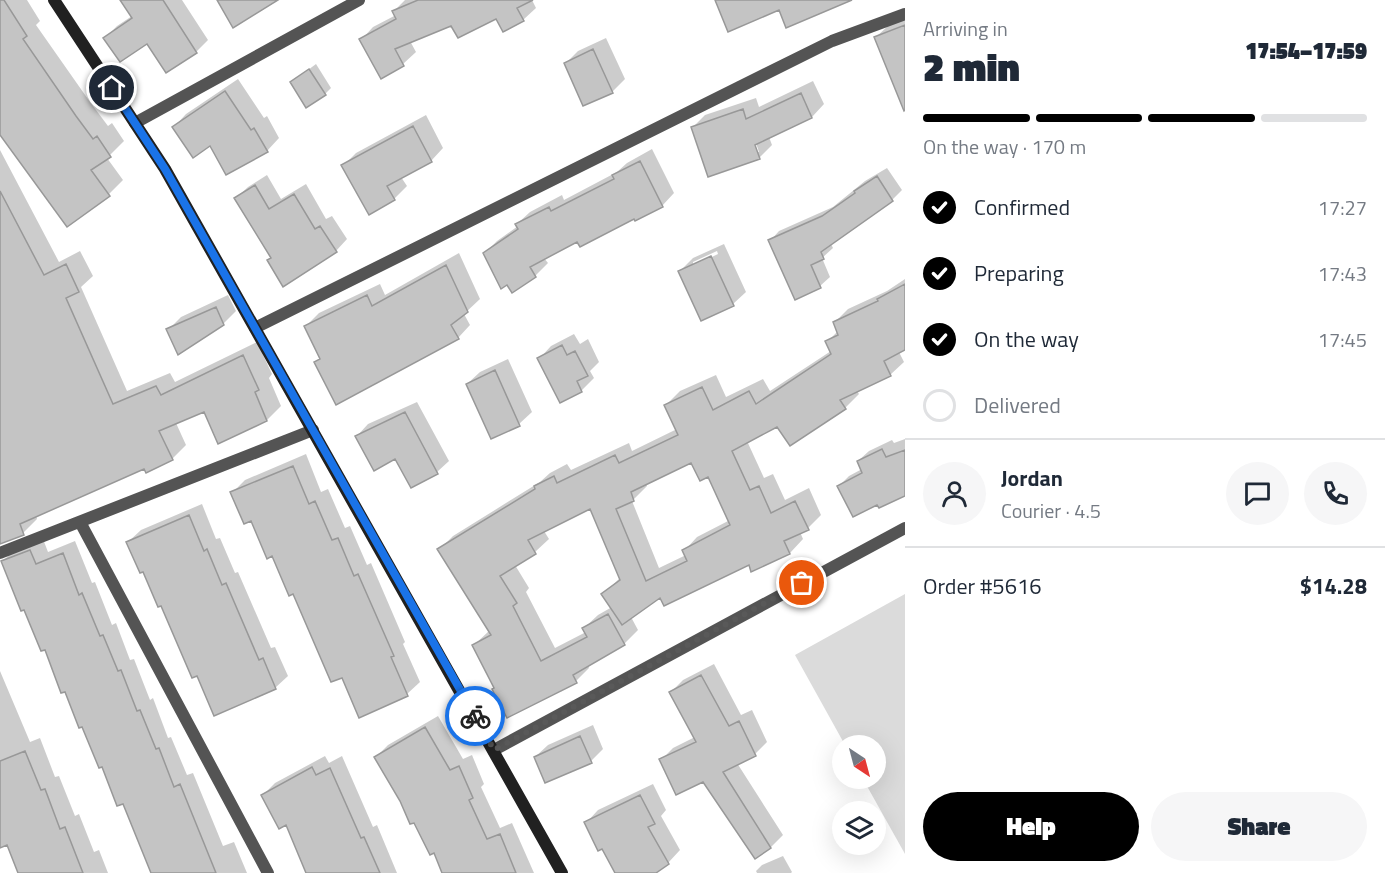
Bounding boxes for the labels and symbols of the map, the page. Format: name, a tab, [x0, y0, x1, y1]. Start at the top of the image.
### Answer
pin	[86, 62, 137, 113]
pin	[776, 557, 827, 608]
courier	[445, 686, 505, 746]
north arrow	[832, 735, 886, 789]

